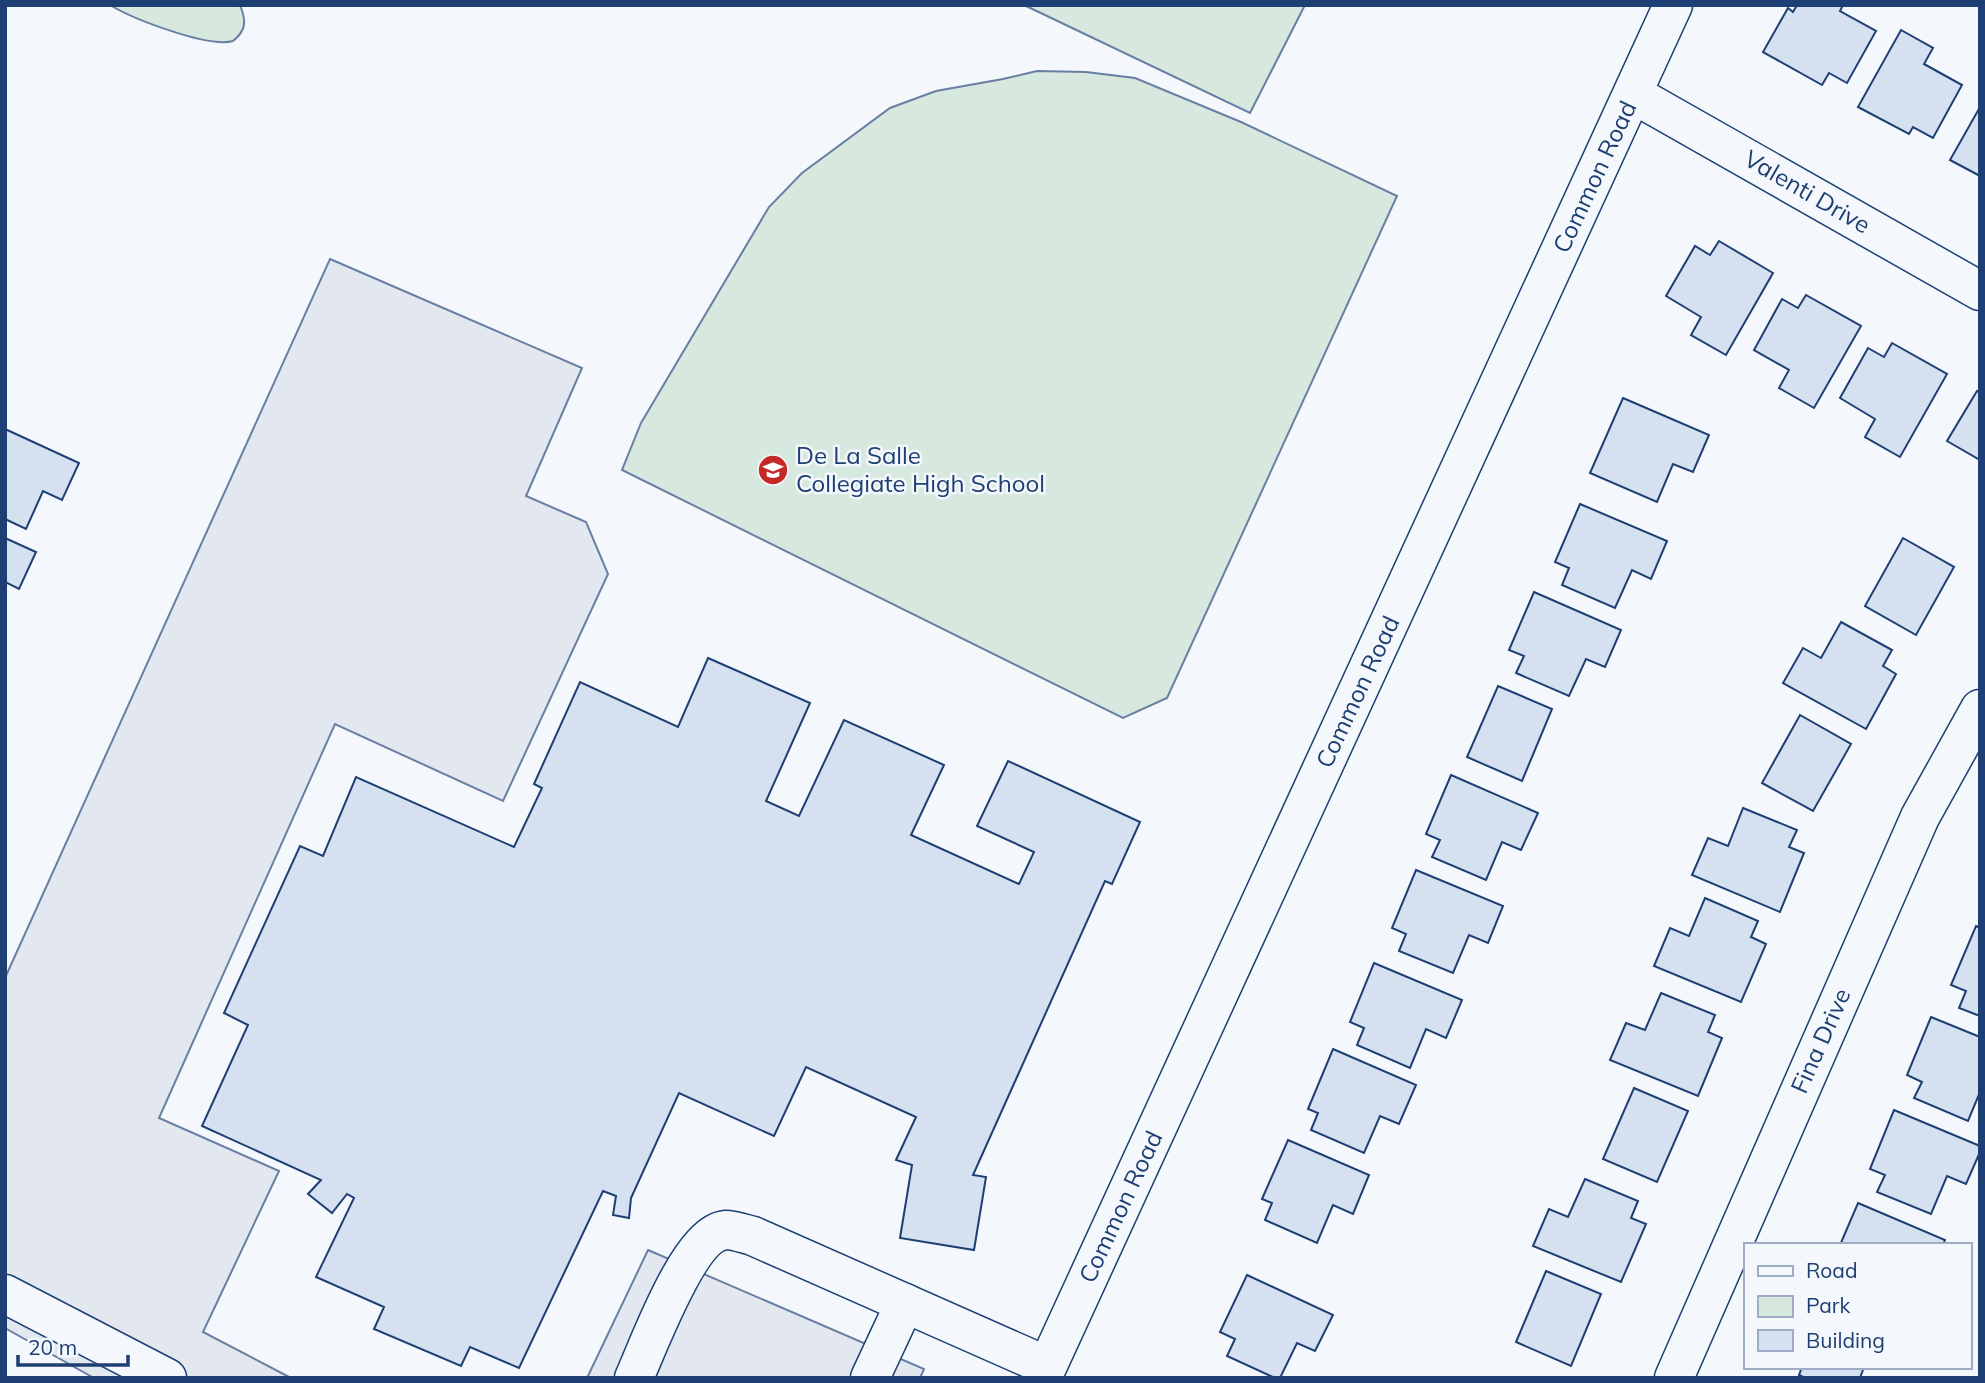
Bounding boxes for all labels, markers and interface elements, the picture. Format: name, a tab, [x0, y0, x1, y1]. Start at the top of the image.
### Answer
street label: Common Road	[1546, 96, 1642, 257]
street label: Valenti Drive	[1739, 143, 1876, 239]
place label: De La Salle Collegiate High School	[796, 440, 1045, 498]
school or university icon: De La Salle Collegiate High School	[756, 453, 790, 487]
street label: Common Road	[1309, 611, 1405, 772]
street label: Fina Drive	[1784, 983, 1857, 1098]
street label: Common Road	[1072, 1126, 1168, 1287]
legend	[1744, 1243, 1971, 1369]
text: Road	[1806, 1257, 1857, 1283]
text: Park	[1806, 1292, 1850, 1318]
scale bar	[18, 1324, 128, 1368]
text: Building	[1806, 1327, 1885, 1353]
text: 20 m	[28, 1334, 77, 1360]

